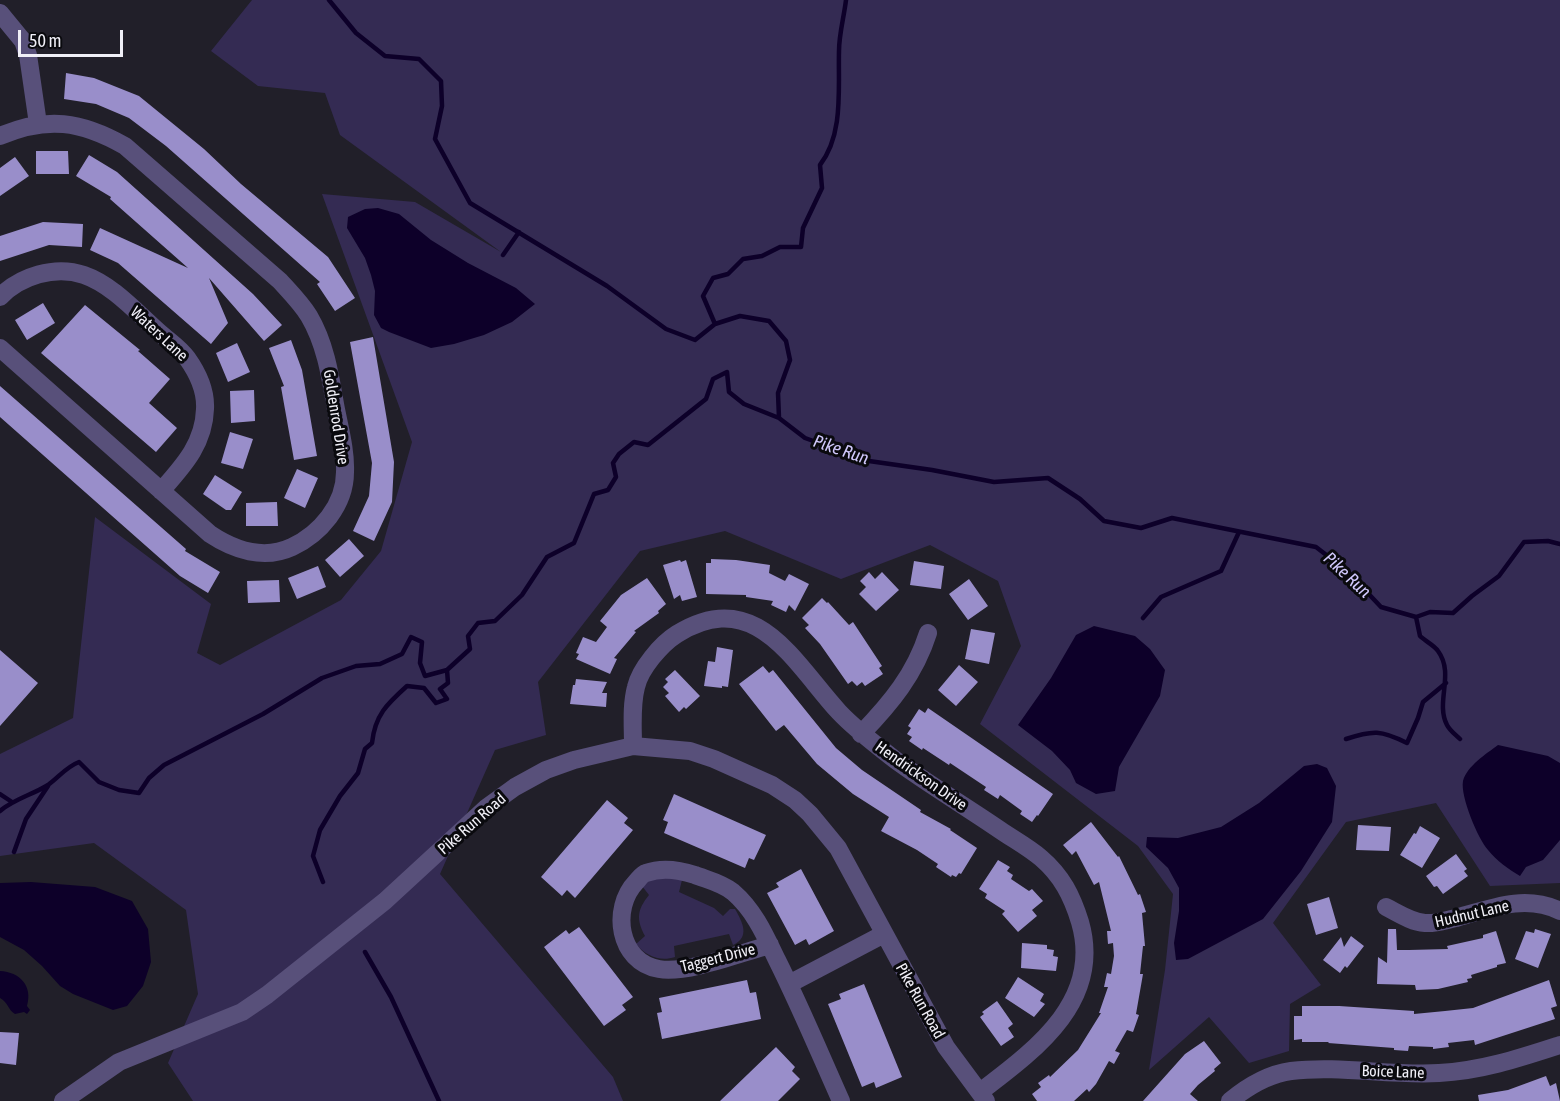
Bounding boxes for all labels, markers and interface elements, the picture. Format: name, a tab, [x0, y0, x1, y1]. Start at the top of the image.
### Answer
scale bar	[21, 18, 126, 56]
text: 50 m	[29, 30, 61, 51]
street label: Waters Lane	[126, 303, 192, 365]
street label: Goldenrod Drive	[319, 368, 353, 466]
water label: Pike Run	[810, 430, 872, 470]
water label: Pike Run	[1319, 548, 1375, 602]
street label: Hendrickson Drive	[871, 737, 971, 815]
street label: Pike Run Road	[434, 789, 510, 859]
street label: Hudnut Lane	[1433, 896, 1511, 932]
street label: Taggert Drive	[679, 939, 757, 977]
street label: Pike Run Road	[891, 960, 949, 1042]
street label: Boice Lane	[1361, 1061, 1425, 1083]

